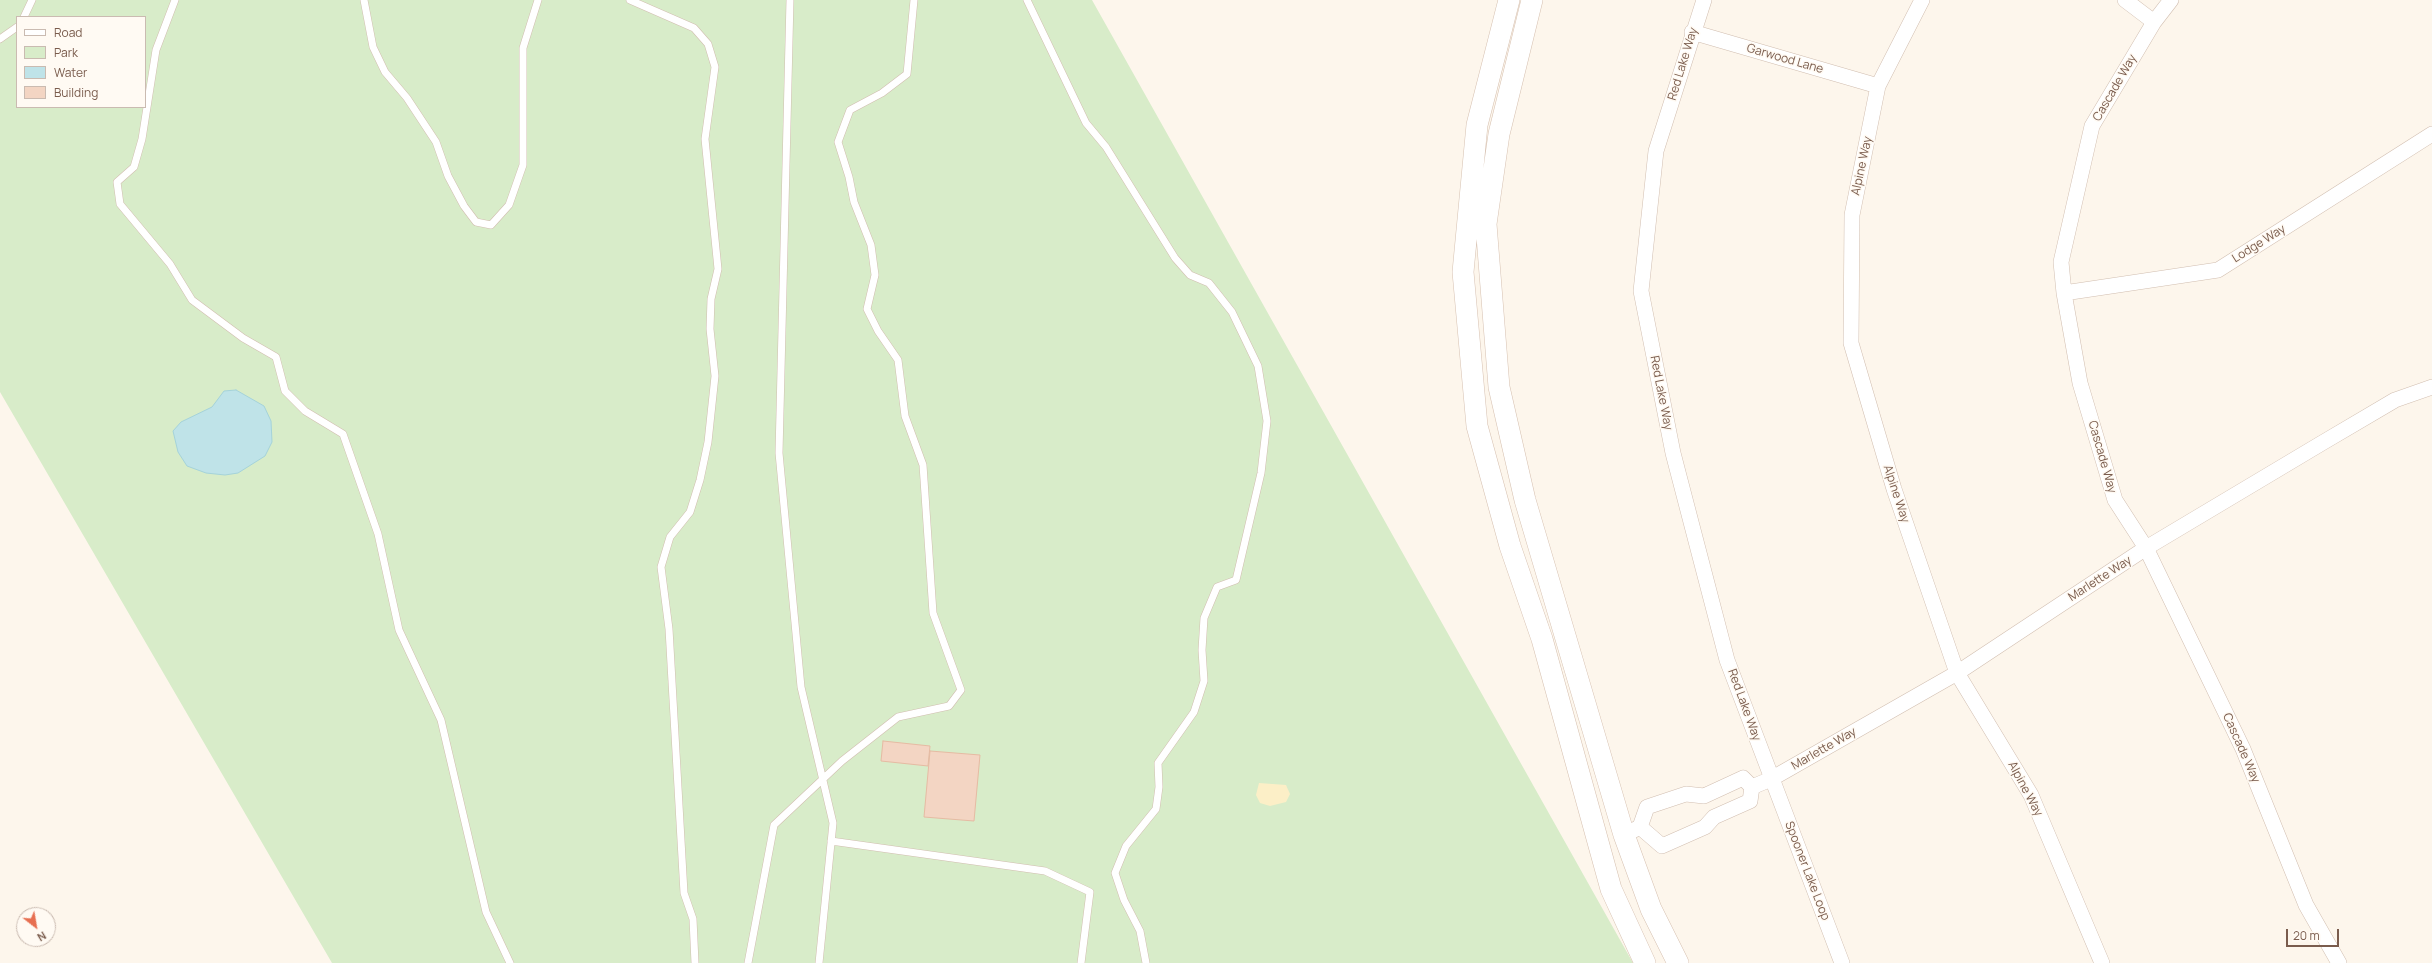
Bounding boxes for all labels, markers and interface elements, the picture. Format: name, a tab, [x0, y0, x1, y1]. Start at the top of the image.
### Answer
legend	[16, 16, 146, 108]
text: Road	[54, 24, 82, 41]
street label: Red Lake Way	[1665, 26, 1701, 102]
street label: Garwood Lane	[1745, 41, 1825, 77]
text: Park	[54, 44, 78, 61]
street label: Cascade Way	[2090, 52, 2140, 124]
text: Water	[54, 64, 87, 81]
text: Building	[54, 84, 98, 101]
street label: Alpine Way	[1849, 135, 1875, 197]
street label: Lodge Way	[2230, 222, 2288, 266]
street label: Red Lake Way	[1647, 355, 1675, 431]
street label: Cascade Way	[2085, 419, 2119, 495]
street label: Alpine Way	[1880, 463, 1912, 525]
street label: Marlette Way	[2066, 553, 2134, 605]
street label: Red Lake Way	[1724, 667, 1764, 743]
street label: Cascade Way	[2219, 711, 2263, 785]
street label: Marlette Way	[1789, 725, 1859, 773]
street label: Alpine Way	[2005, 759, 2045, 819]
street label: Spooner Lake Loop	[1781, 819, 1833, 923]
north arrow	[16, 907, 56, 947]
scale bar	[2288, 921, 2341, 947]
text: 20 m	[2293, 927, 2320, 944]
text: N	[35, 928, 49, 945]

